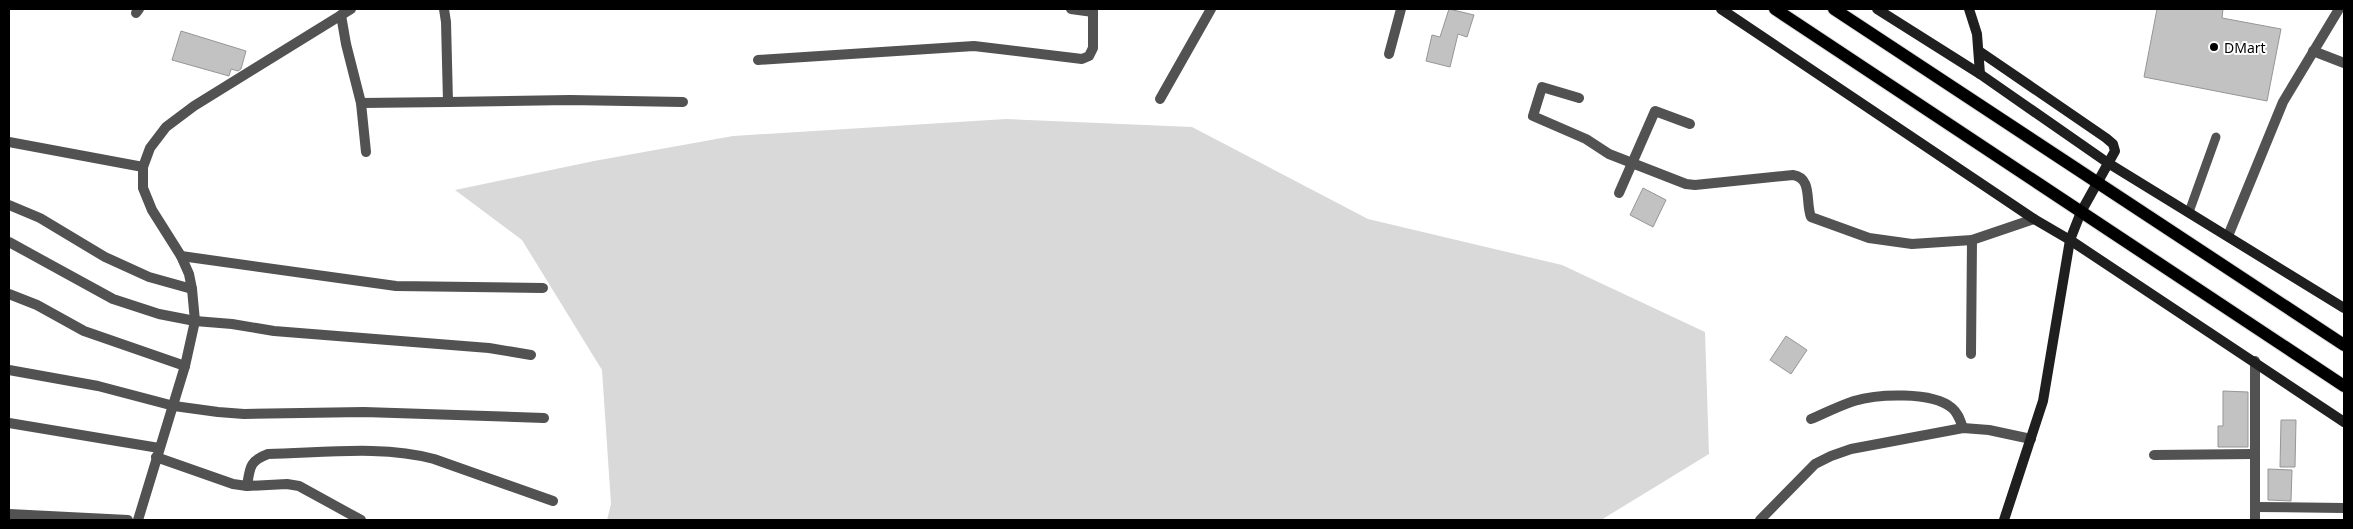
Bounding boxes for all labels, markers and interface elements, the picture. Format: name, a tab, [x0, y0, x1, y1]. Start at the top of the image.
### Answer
place label: DMart	[2224, 38, 2266, 57]
marker: DMart	[2208, 41, 2220, 53]

